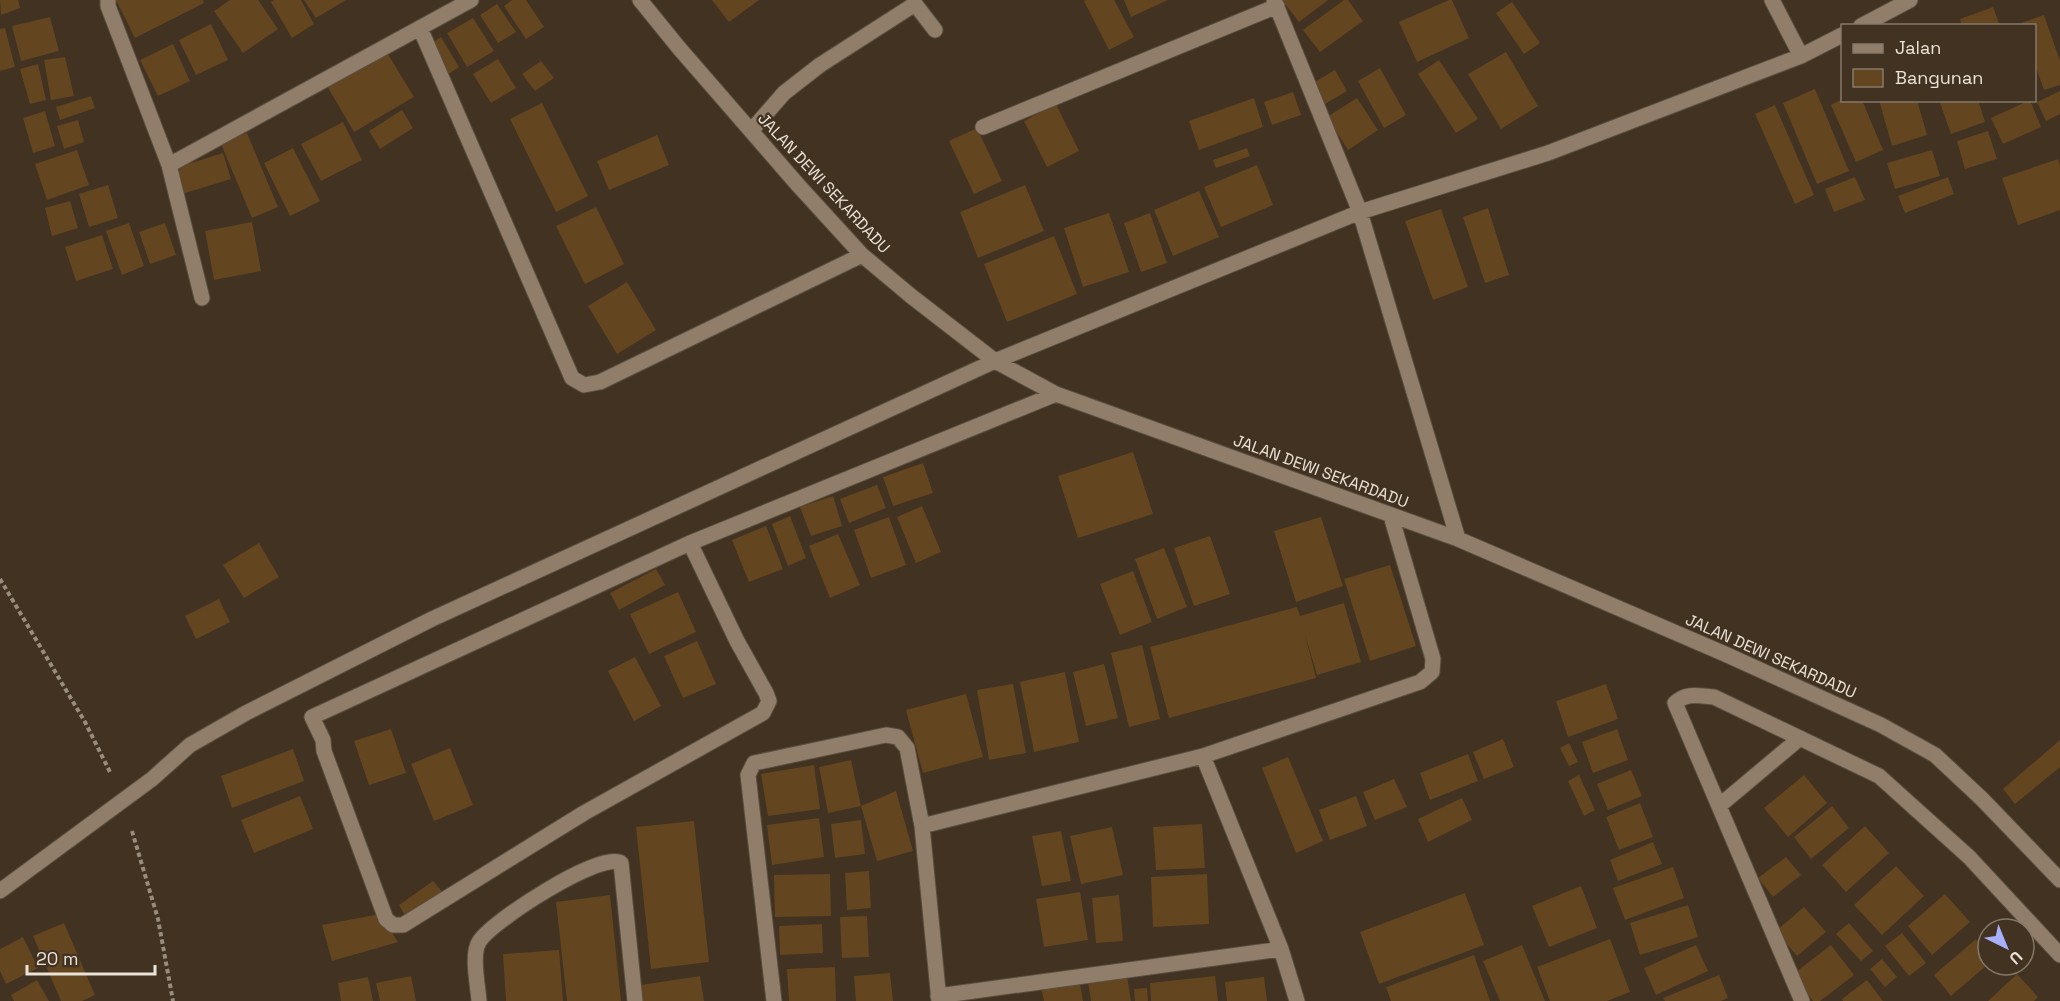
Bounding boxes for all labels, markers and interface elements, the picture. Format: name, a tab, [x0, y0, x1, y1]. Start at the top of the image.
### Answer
legend	[1841, 24, 2036, 102]
text: Jalan	[1895, 36, 1941, 59]
text: Bangunan	[1895, 66, 1983, 89]
street label: JALAN DEWI SEKARDADU	[753, 108, 895, 258]
street label: JALAN DEWI SEKARDADU	[1231, 430, 1411, 512]
street label: JALAN DEWI SEKARDADU	[1682, 609, 1860, 703]
north arrow	[1976, 917, 2036, 977]
scale bar	[27, 938, 154, 976]
text: U	[2005, 946, 2027, 969]
text: 20 m	[36, 947, 79, 970]

